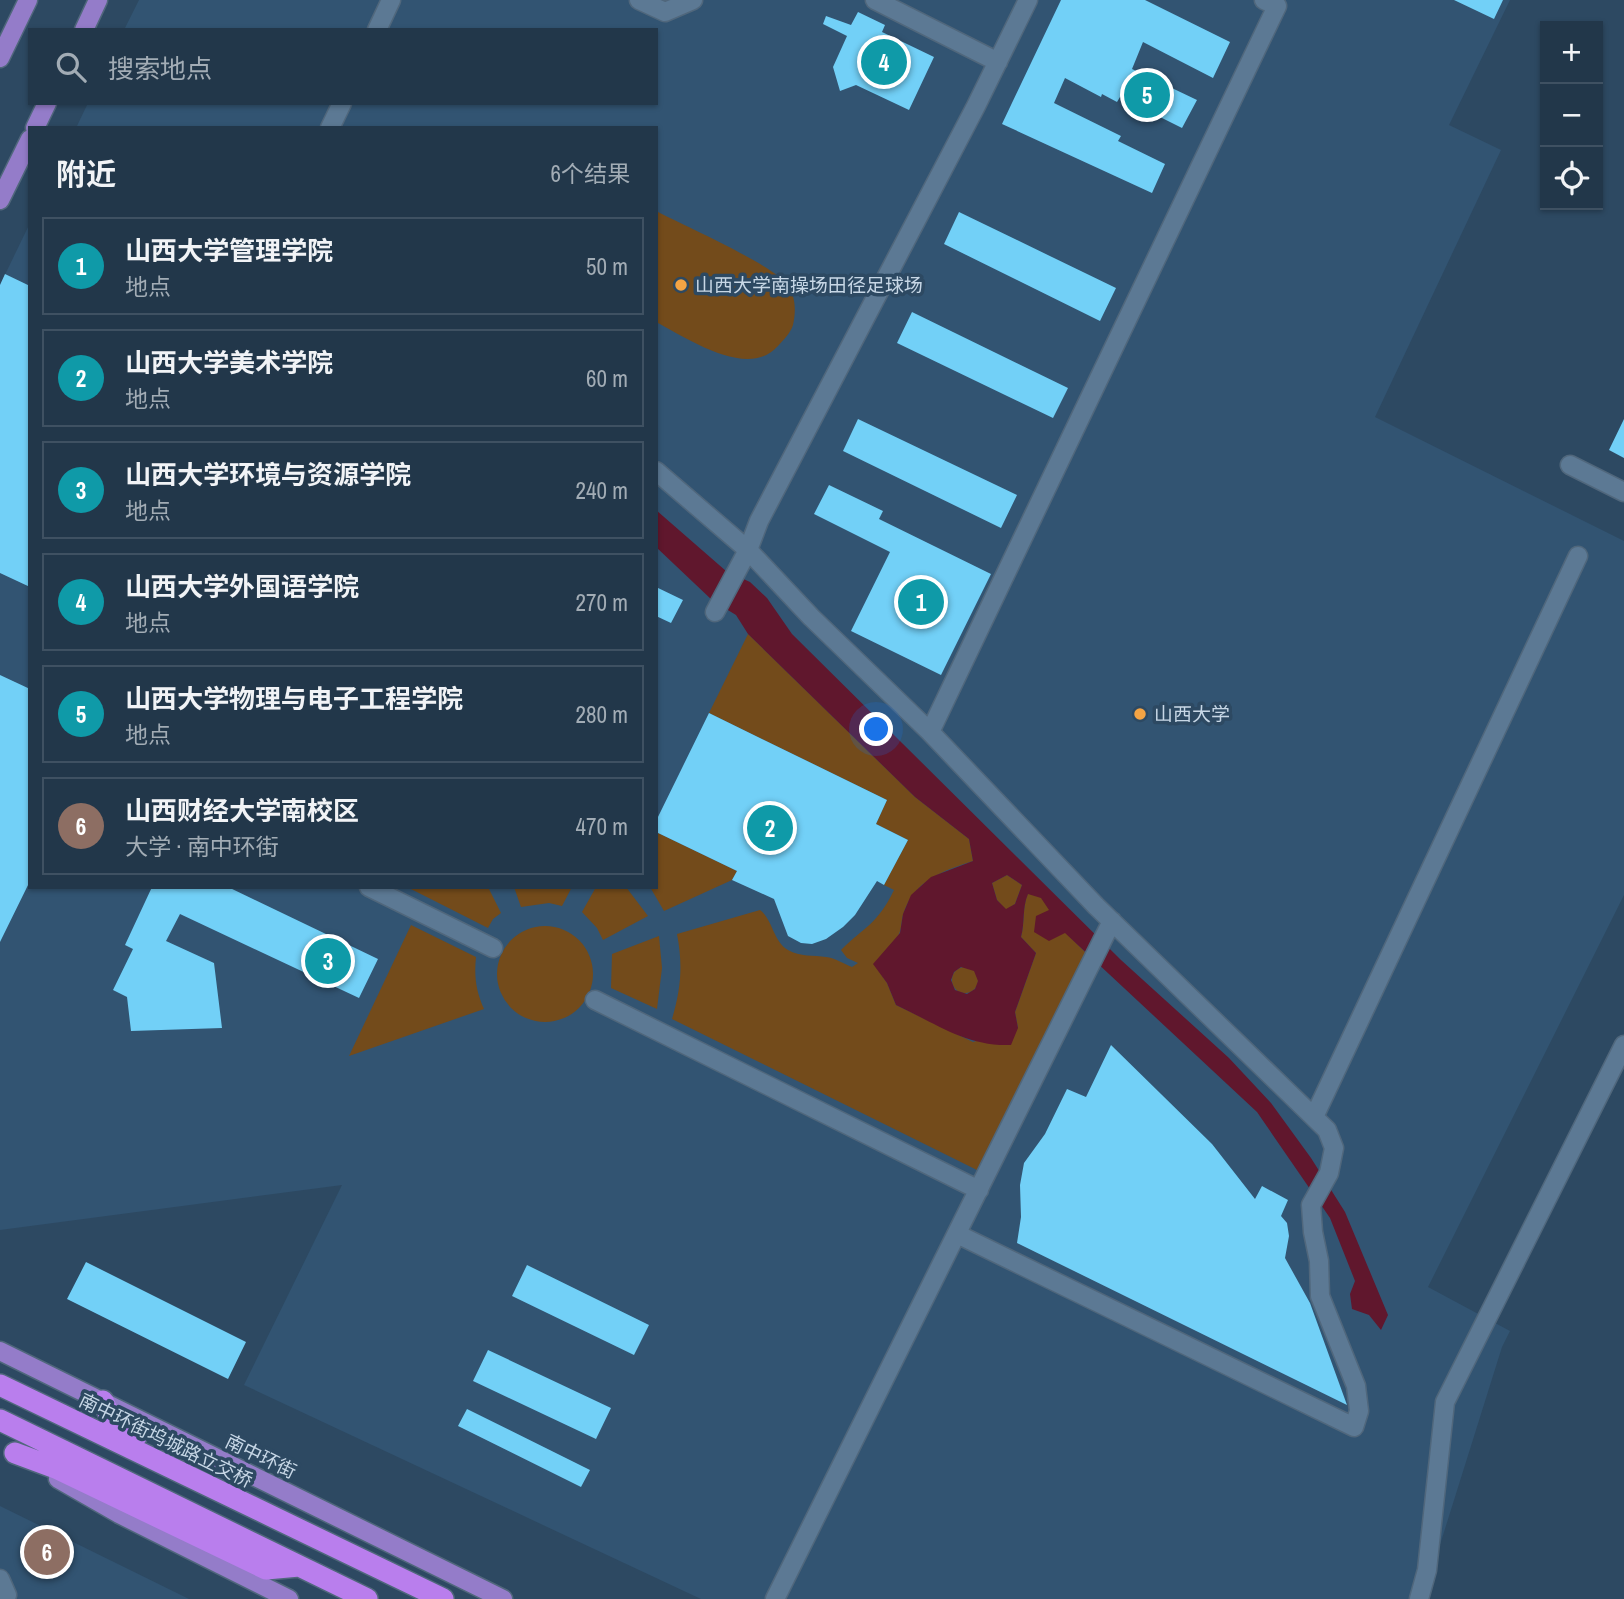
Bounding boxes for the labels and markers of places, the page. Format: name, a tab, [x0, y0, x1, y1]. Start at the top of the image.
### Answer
pin: 4	[861, 36, 907, 88]
pin: 5	[1124, 69, 1170, 121]
place label: 山西大学南操场田径足球场	[695, 272, 923, 298]
marker: 山西大学南操场田径足球场	[673, 277, 689, 293]
pin: 1	[898, 576, 944, 628]
place label: 山西大学	[1154, 701, 1230, 727]
marker: 山西大学	[1132, 706, 1148, 722]
pin: 2	[747, 802, 793, 854]
pin: 3	[305, 935, 351, 987]
pin: 6	[24, 1526, 70, 1578]

